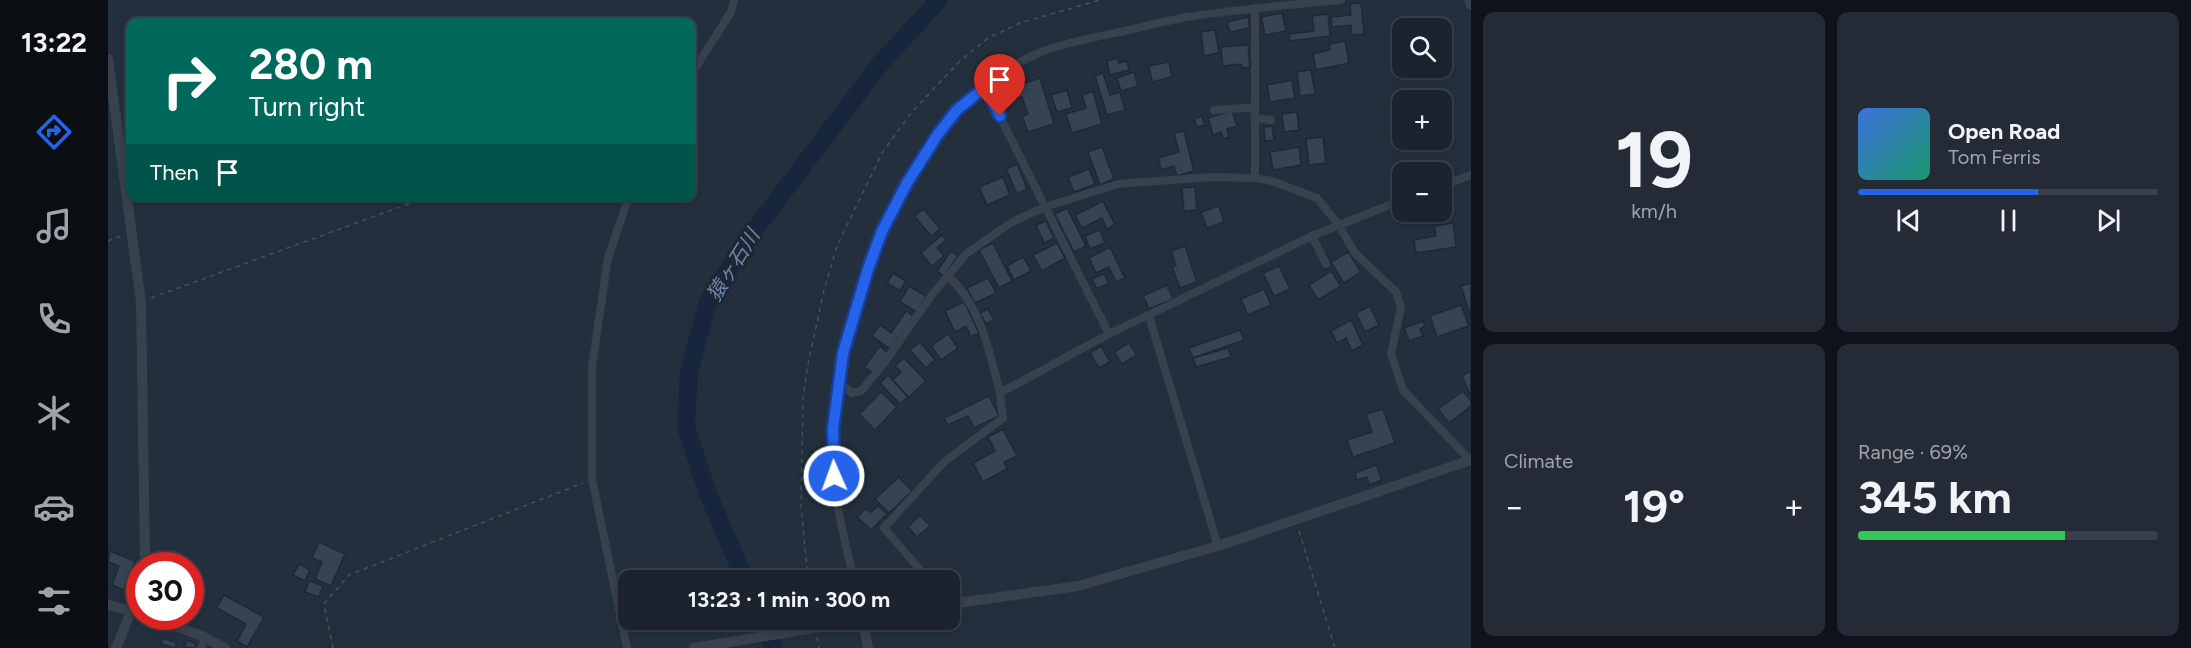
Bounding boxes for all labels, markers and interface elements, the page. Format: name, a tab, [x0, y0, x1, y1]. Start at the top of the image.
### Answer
map controls	[1392, 18, 1452, 222]
button: search	[1392, 18, 1452, 78]
text: 13:22	[21, 26, 87, 59]
text: 280 m	[249, 39, 373, 90]
icon: right	[150, 42, 228, 120]
pin	[974, 54, 1025, 116]
icon: arrive	[983, 63, 1016, 96]
text: Turn right	[249, 90, 365, 123]
button: +	[1392, 90, 1452, 150]
icon: directions	[33, 111, 75, 153]
text: 19	[1615, 113, 1693, 207]
text: Open Road	[1948, 118, 2060, 145]
text: Tom Ferris	[1948, 145, 2041, 169]
icon: arrive	[211, 156, 244, 189]
text: Then	[150, 159, 199, 186]
button: −	[1392, 162, 1452, 222]
text: km/h	[1631, 199, 1677, 223]
icon: previous	[1892, 204, 1925, 237]
icon: pause	[1992, 204, 2025, 237]
icon: next	[2092, 204, 2125, 237]
icon: music	[33, 205, 75, 247]
water label: 猿ヶ石川	[702, 223, 765, 305]
icon: phone	[33, 298, 75, 340]
icon: climate	[33, 392, 75, 434]
text: Range · 69%	[1858, 440, 1968, 464]
position arrow	[802, 444, 866, 508]
text: Climate	[1504, 449, 1573, 473]
text: 345 km	[1858, 470, 2012, 524]
text: 19°	[1623, 479, 1685, 533]
icon: car	[33, 486, 75, 528]
text: −	[1504, 487, 1525, 526]
text: +	[1783, 487, 1804, 526]
speed limit sign: 30	[126, 552, 204, 630]
icon: filters	[33, 580, 75, 622]
text: 13:23 · 1 min · 300 m	[688, 586, 890, 613]

